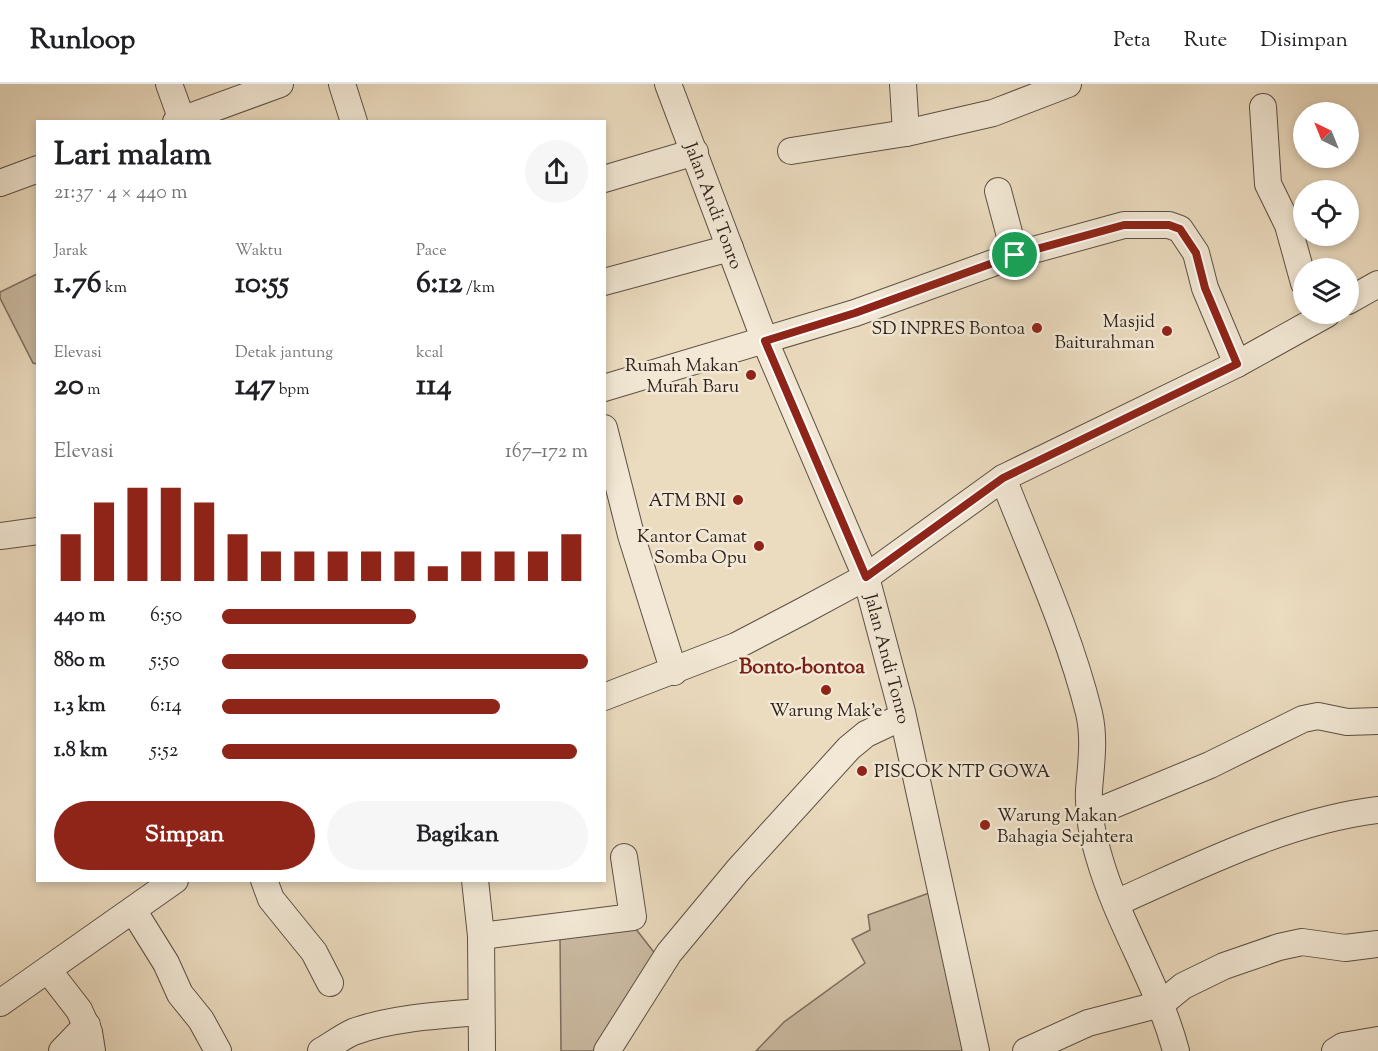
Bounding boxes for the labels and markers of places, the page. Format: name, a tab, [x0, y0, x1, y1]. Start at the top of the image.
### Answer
pin	[989, 229, 1040, 280]
place label: Masjid Baiturahman	[1054, 310, 1155, 357]
place label: SD INPRES Bontoa	[871, 317, 1025, 343]
marker: SD INPRES Bontoa	[1030, 321, 1044, 335]
marker: Masjid Baiturahman	[1160, 324, 1174, 338]
place label: Rumah Makan Murah Baru	[625, 354, 739, 401]
marker: Rumah Makan Murah Baru	[744, 368, 758, 382]
place label: ATM BNI	[649, 489, 726, 515]
marker: ATM BNI	[731, 493, 745, 507]
place label: Kantor Camat Somba Opu	[637, 525, 747, 572]
marker: Kantor Camat Somba Opu	[752, 539, 766, 553]
marker: Warung Mak'e	[819, 683, 833, 697]
place label: Warung Mak'e	[769, 699, 883, 725]
place label: PISCOK NTP GOWA	[874, 760, 1051, 786]
marker: PISCOK NTP GOWA	[855, 764, 869, 778]
place label: Warung Makan Bahagia Sejahtera	[997, 804, 1134, 851]
marker: Warung Makan Bahagia Sejahtera	[978, 818, 992, 832]

